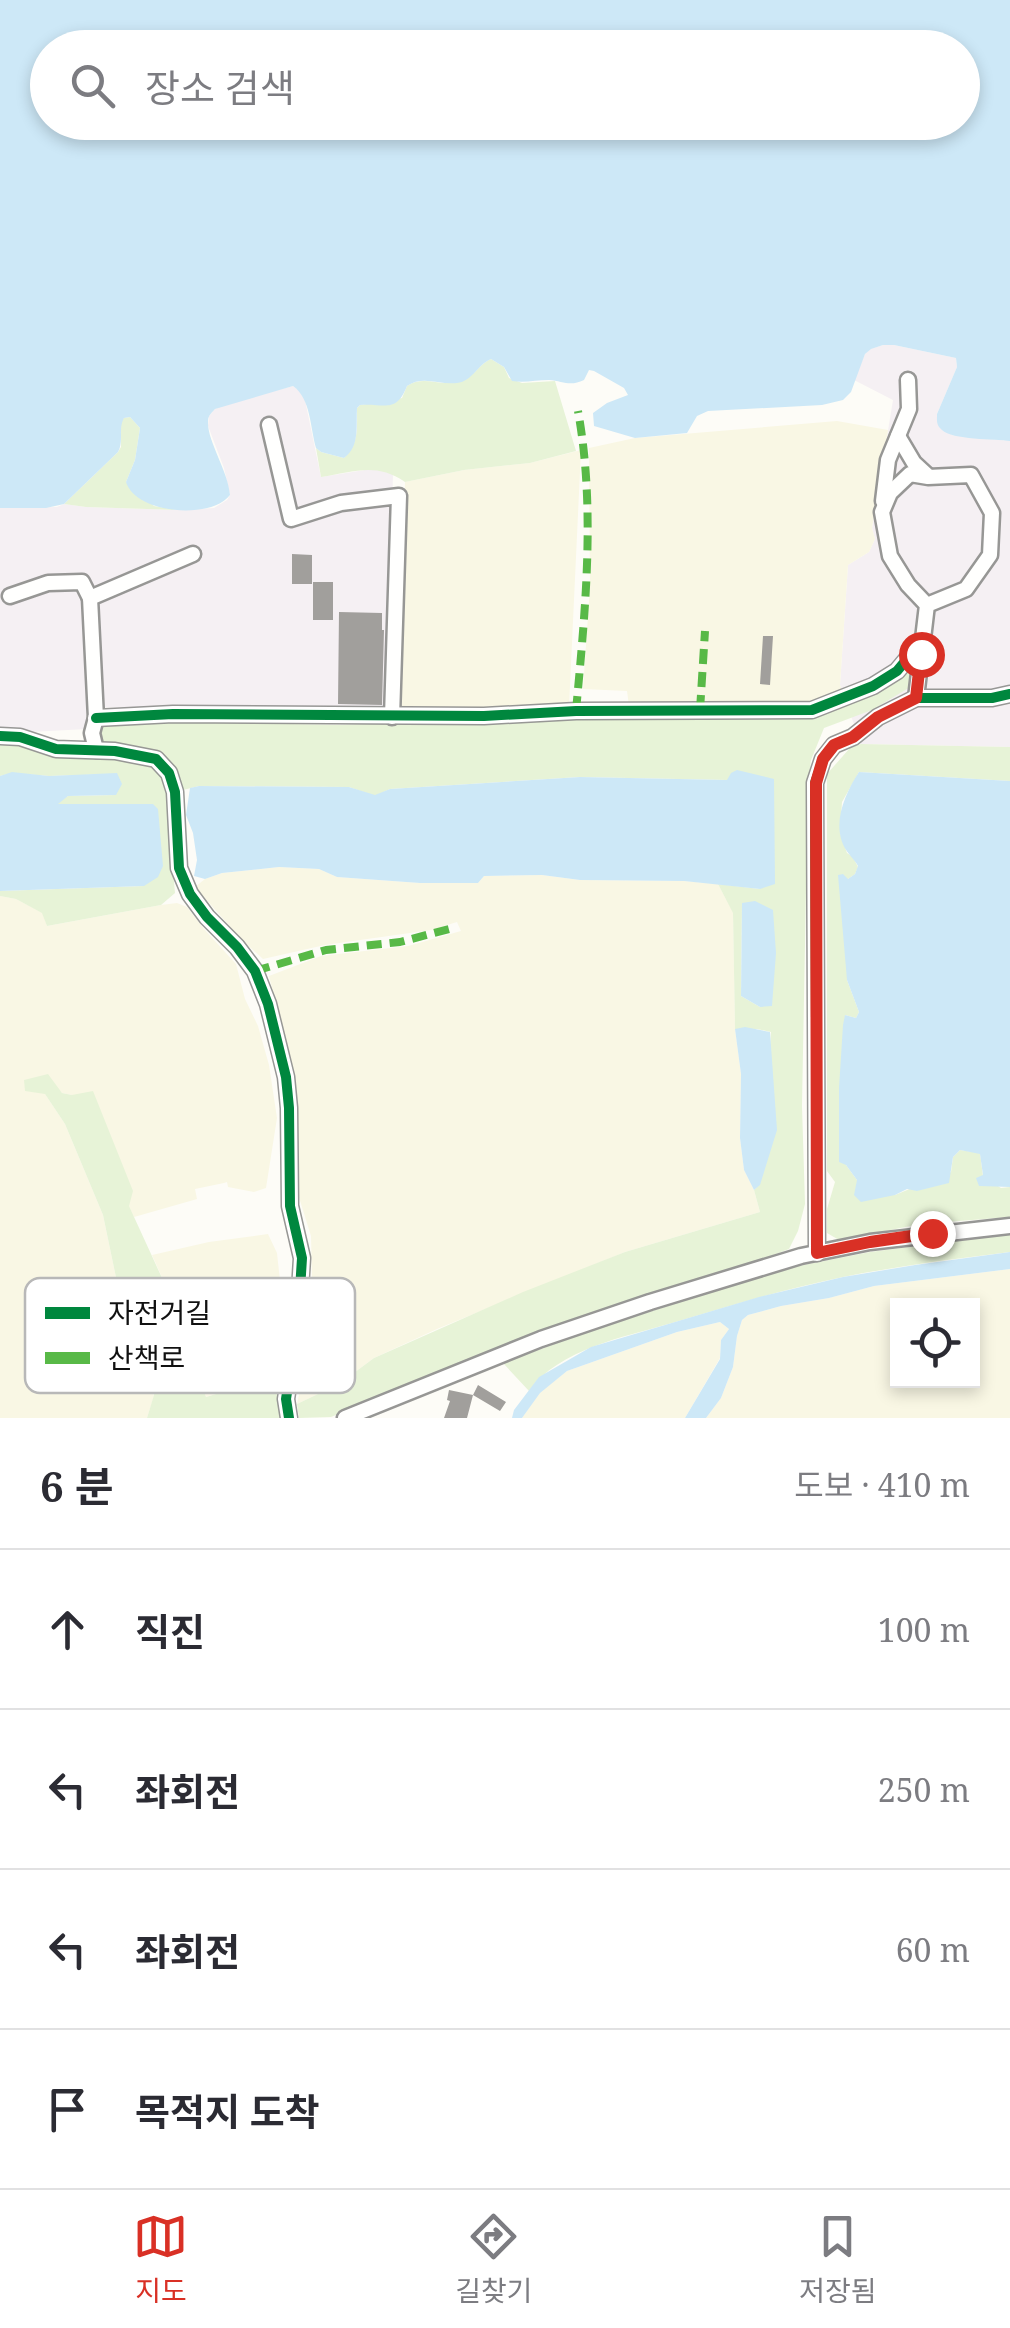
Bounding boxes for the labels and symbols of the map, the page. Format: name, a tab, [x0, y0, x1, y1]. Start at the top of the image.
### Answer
route start	[899, 632, 945, 678]
route end	[910, 1211, 956, 1257]
legend	[25, 1278, 355, 1393]
text: 자전거길	[108, 1293, 211, 1331]
text: 산책로	[108, 1338, 185, 1376]

